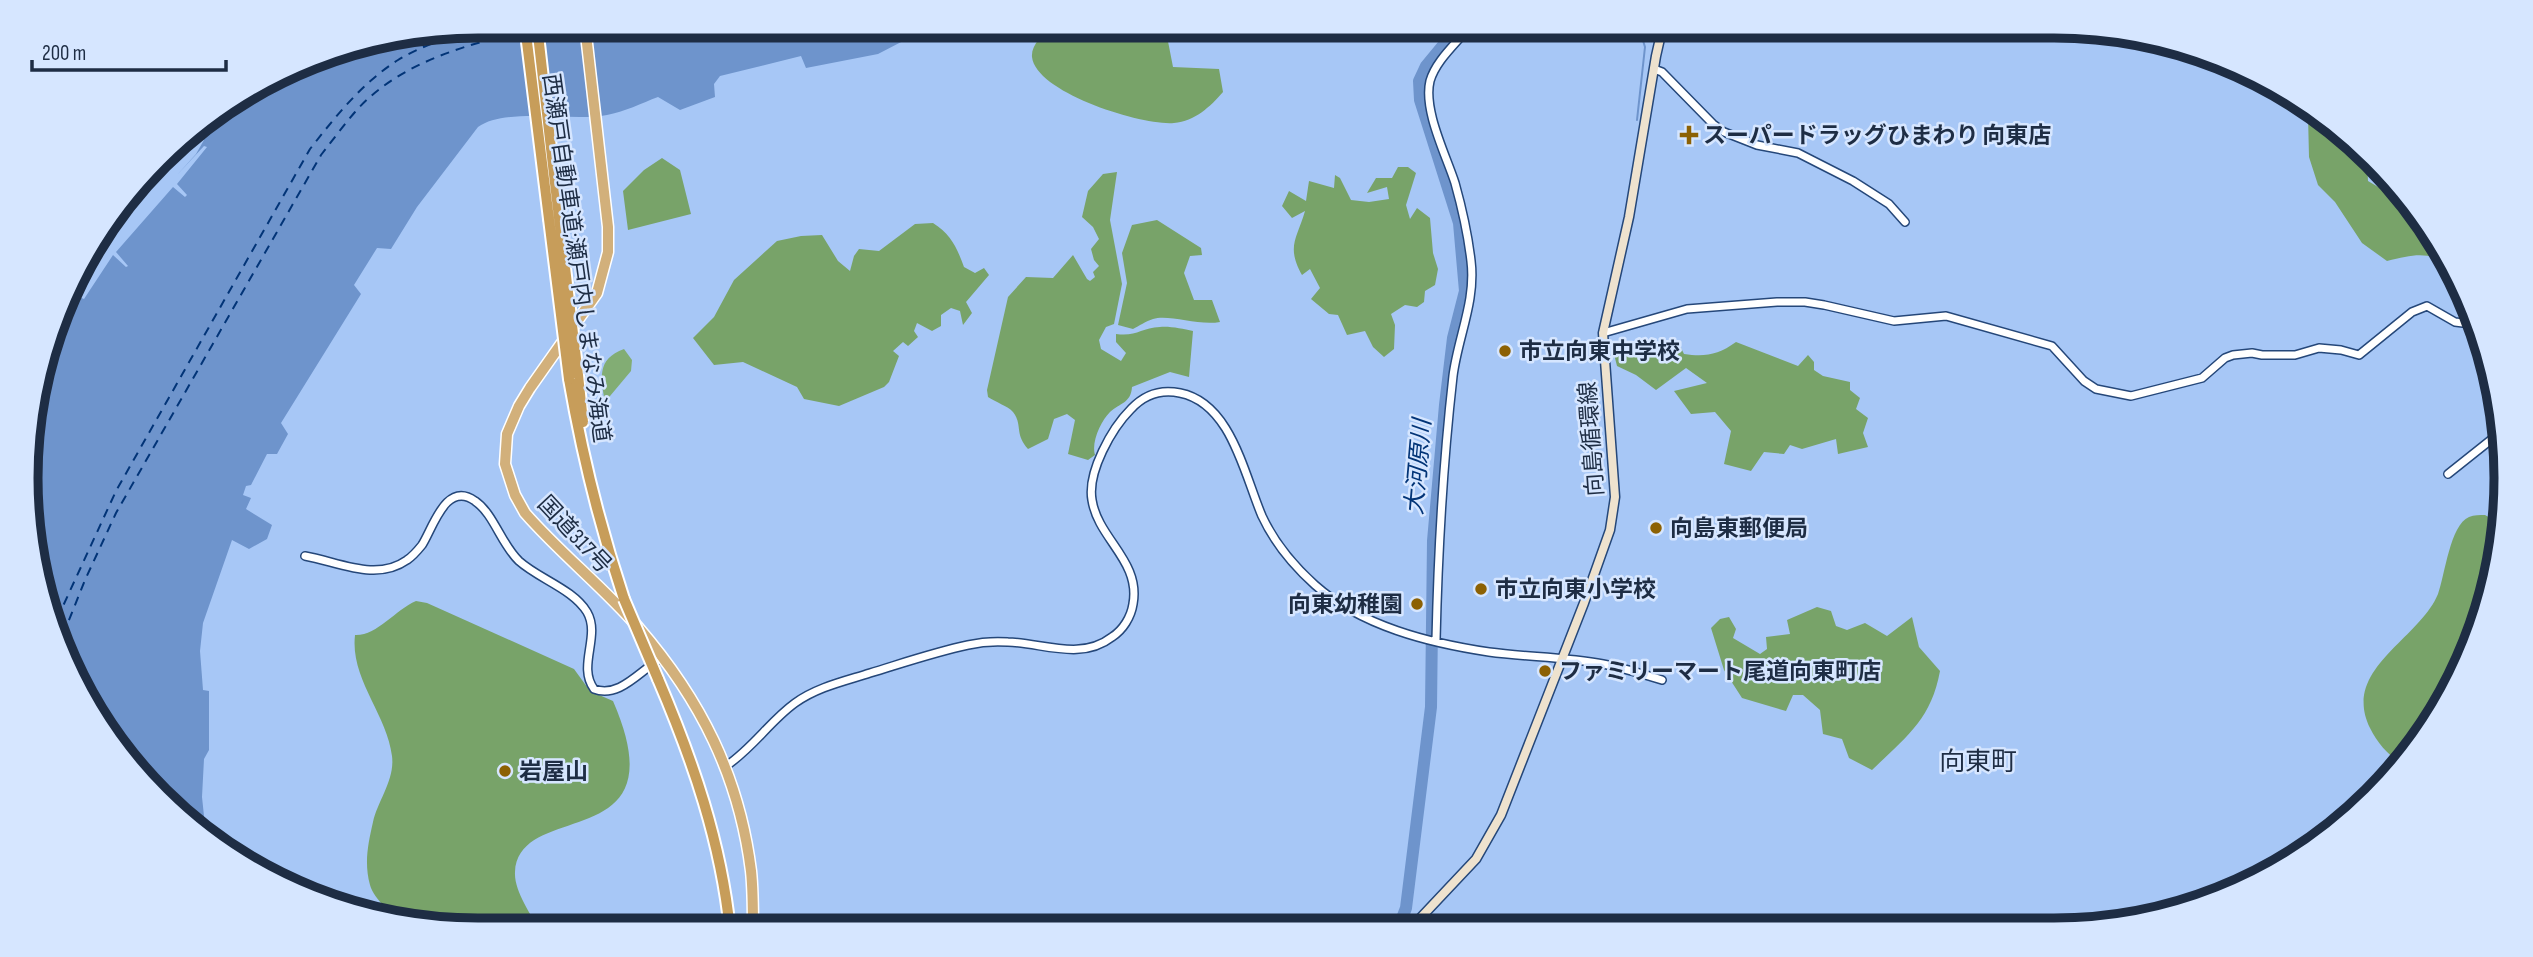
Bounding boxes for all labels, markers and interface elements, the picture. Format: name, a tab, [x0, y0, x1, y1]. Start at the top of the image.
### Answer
scale bar	[32, 28, 226, 72]
text: 200 m	[42, 41, 86, 66]
street label: 西瀬戸自動車道;瀬戸内しまなみ海道	[536, 72, 616, 445]
place label: スーパードラッグひまわり 向東店	[1703, 122, 2051, 150]
marker: スーパードラッグひまわり 向東店	[1681, 127, 1697, 143]
place label: 市立向東中学校	[1519, 338, 1680, 366]
marker: 市立向東中学校	[1497, 343, 1513, 359]
street label: 向島循環線	[1574, 381, 1610, 497]
water label: 大河原川	[1400, 415, 1437, 516]
street label: 国道317号	[531, 490, 617, 579]
place label: 向島東郵便局	[1670, 515, 1808, 543]
marker: 向島東郵便局	[1648, 520, 1664, 536]
place label: 市立向東小学校	[1495, 576, 1656, 604]
marker: 市立向東小学校	[1473, 581, 1489, 597]
place label: 向東幼稚園	[1288, 591, 1403, 619]
marker: 向東幼稚園	[1409, 596, 1425, 612]
place label: ファミリーマート尾道向東町店	[1559, 658, 1881, 686]
marker: ファミリーマート尾道向東町店	[1537, 663, 1553, 679]
district label: 向東町	[1939, 747, 2017, 778]
place label: 岩屋山	[519, 758, 588, 786]
marker: 岩屋山	[497, 763, 513, 779]

